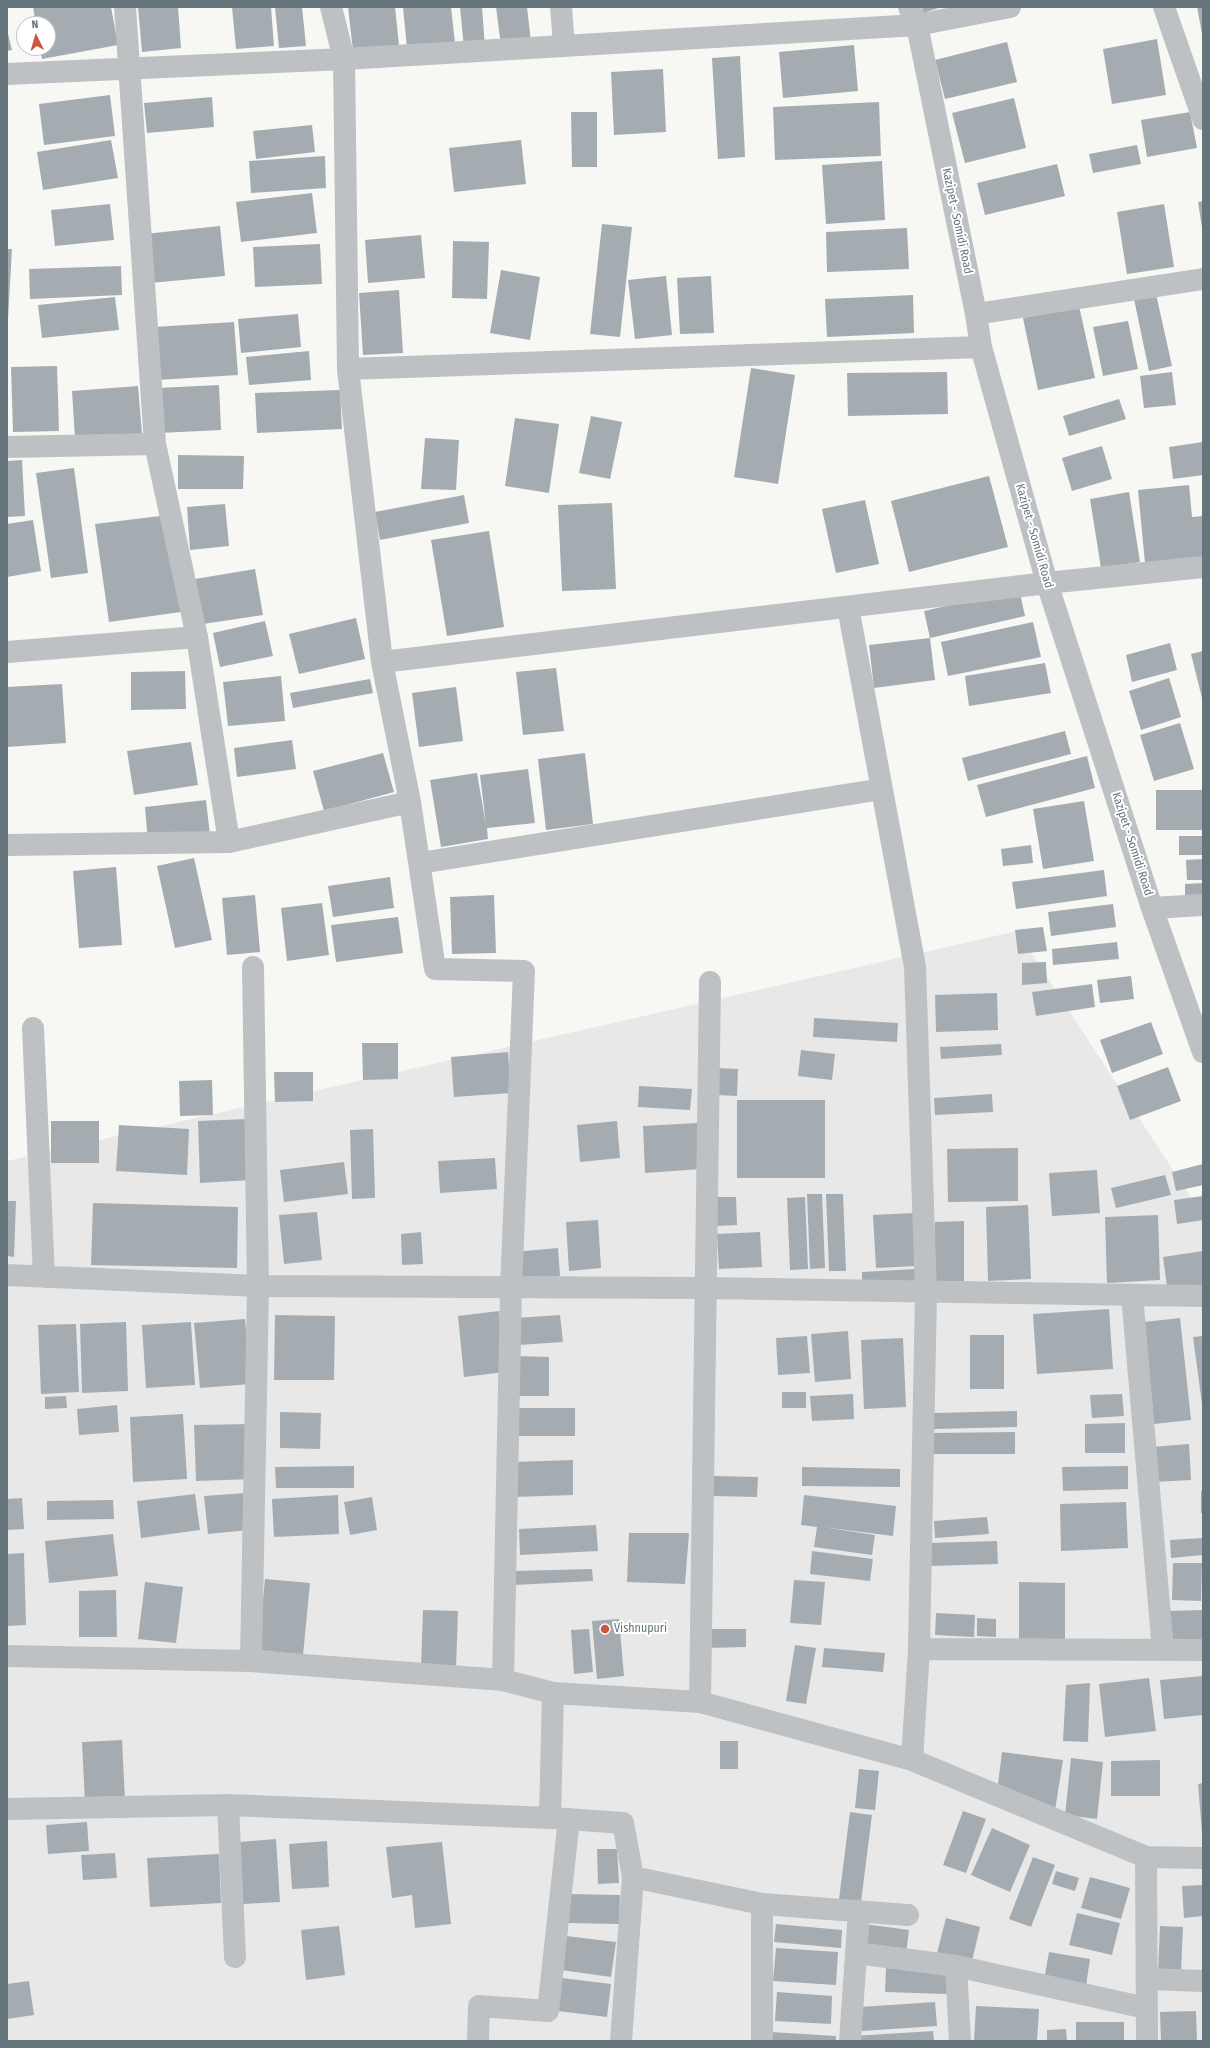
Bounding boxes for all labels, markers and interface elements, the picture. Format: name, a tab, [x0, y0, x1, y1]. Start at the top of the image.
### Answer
north arrow	[16, 16, 56, 56]
text: N	[31, 18, 39, 31]
street label: Kazipet - Somidi Road	[939, 167, 975, 275]
street label: Kazipet - Somidi Road	[1012, 482, 1056, 590]
street label: Kazipet - Somidi Road	[1108, 790, 1156, 898]
place label: Vishnupuri	[614, 1622, 667, 1636]
marker: Vishnupuri	[599, 1623, 611, 1635]

